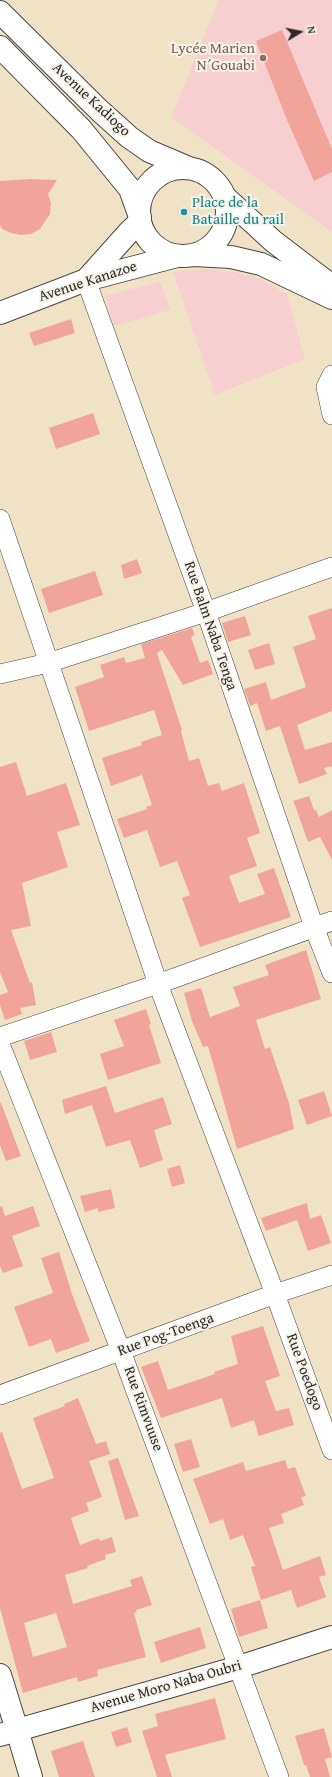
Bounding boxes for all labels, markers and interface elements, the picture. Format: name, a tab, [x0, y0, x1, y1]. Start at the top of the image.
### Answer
north arrow	[280, 12, 320, 52]
text: N	[303, 25, 320, 35]
place label: Lycée Marien N´Gouabi	[171, 40, 255, 75]
marker: Lycée Marien N´Gouabi	[258, 53, 268, 63]
street label: Avenue Kadiogo	[48, 59, 134, 141]
place label: Place de la Bataille du rail	[192, 194, 284, 229]
marker: Place de la Bataille du rail	[179, 207, 189, 217]
street label: Avenue Kanazoe	[37, 258, 139, 306]
street label: Rue Balm Naba Tenga	[179, 559, 241, 693]
street label: Rue Pog-Toenga	[116, 1309, 216, 1361]
street label: Rue Poedogo	[282, 1331, 326, 1413]
street label: Rue Rimvuuse	[119, 1364, 167, 1454]
street label: Avenue Moro Naba Oubri	[88, 1657, 244, 1717]

